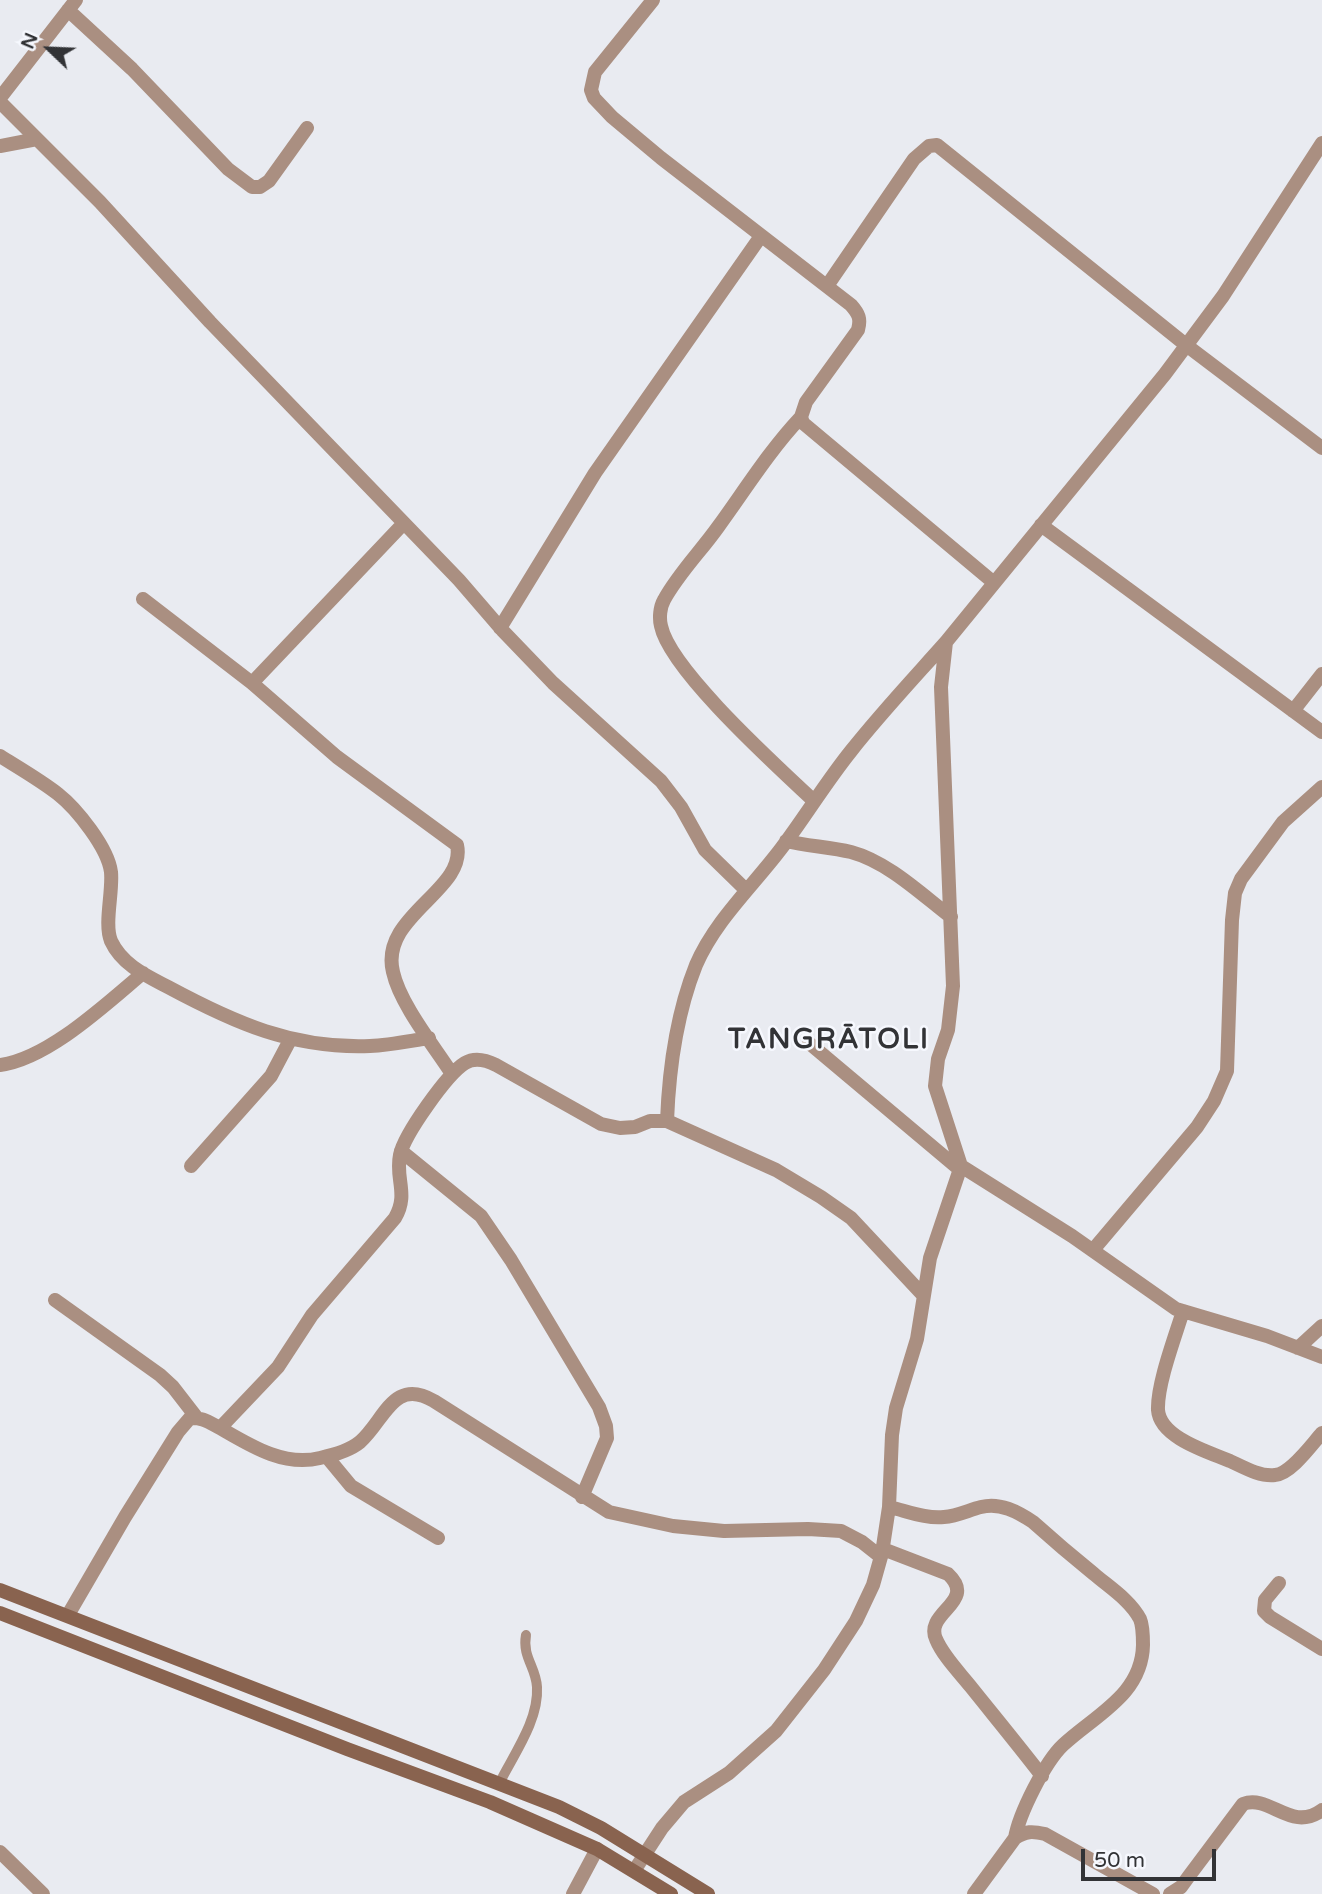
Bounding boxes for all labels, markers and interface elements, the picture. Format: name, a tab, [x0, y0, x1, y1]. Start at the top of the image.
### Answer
north arrow	[14, 14, 84, 84]
text: N	[17, 29, 43, 52]
district label: TANGRĀTOLI	[729, 1024, 929, 1058]
scale bar	[1084, 1834, 1219, 1878]
text: 50 m	[1094, 1848, 1145, 1873]

